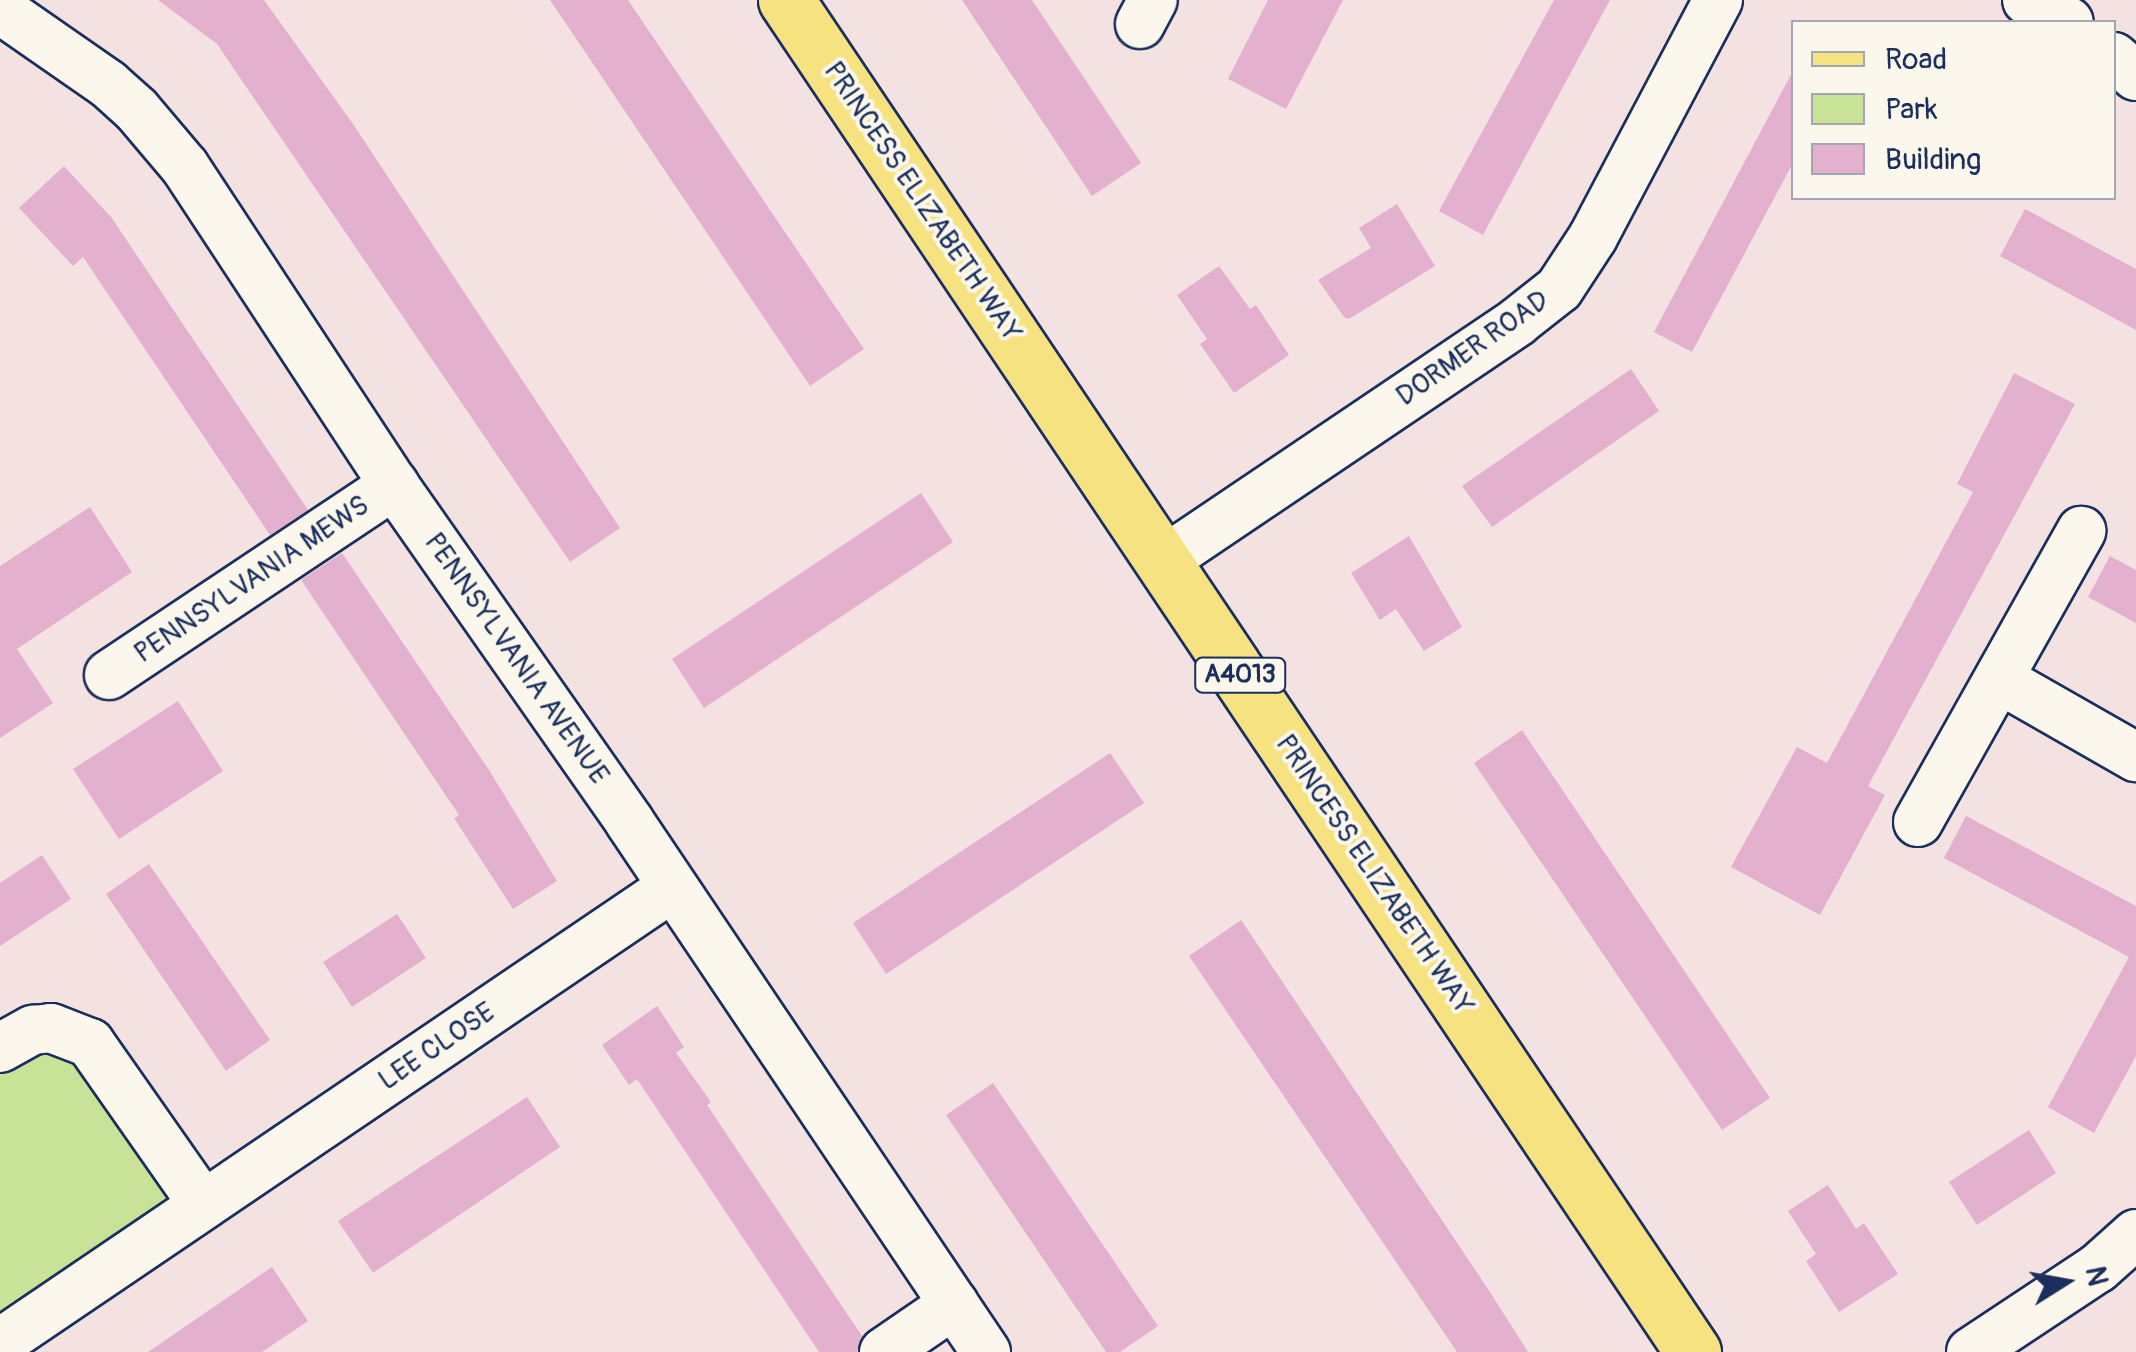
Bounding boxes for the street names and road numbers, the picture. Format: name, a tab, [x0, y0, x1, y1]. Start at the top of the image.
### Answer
street label: PRINCESS ELIZABETH WAY	[816, 56, 1028, 348]
street label: DORMER ROAD	[1390, 284, 1556, 414]
street label: PENNSYLVANIA MEWS	[128, 489, 376, 671]
street label: PENNSYLVANIA AVENUE	[416, 527, 616, 791]
road number: A4013	[1192, 655, 1288, 695]
street label: PRINCESS ELIZABETH WAY	[1268, 729, 1480, 1021]
street label: LEE CLOSE	[373, 996, 501, 1098]

